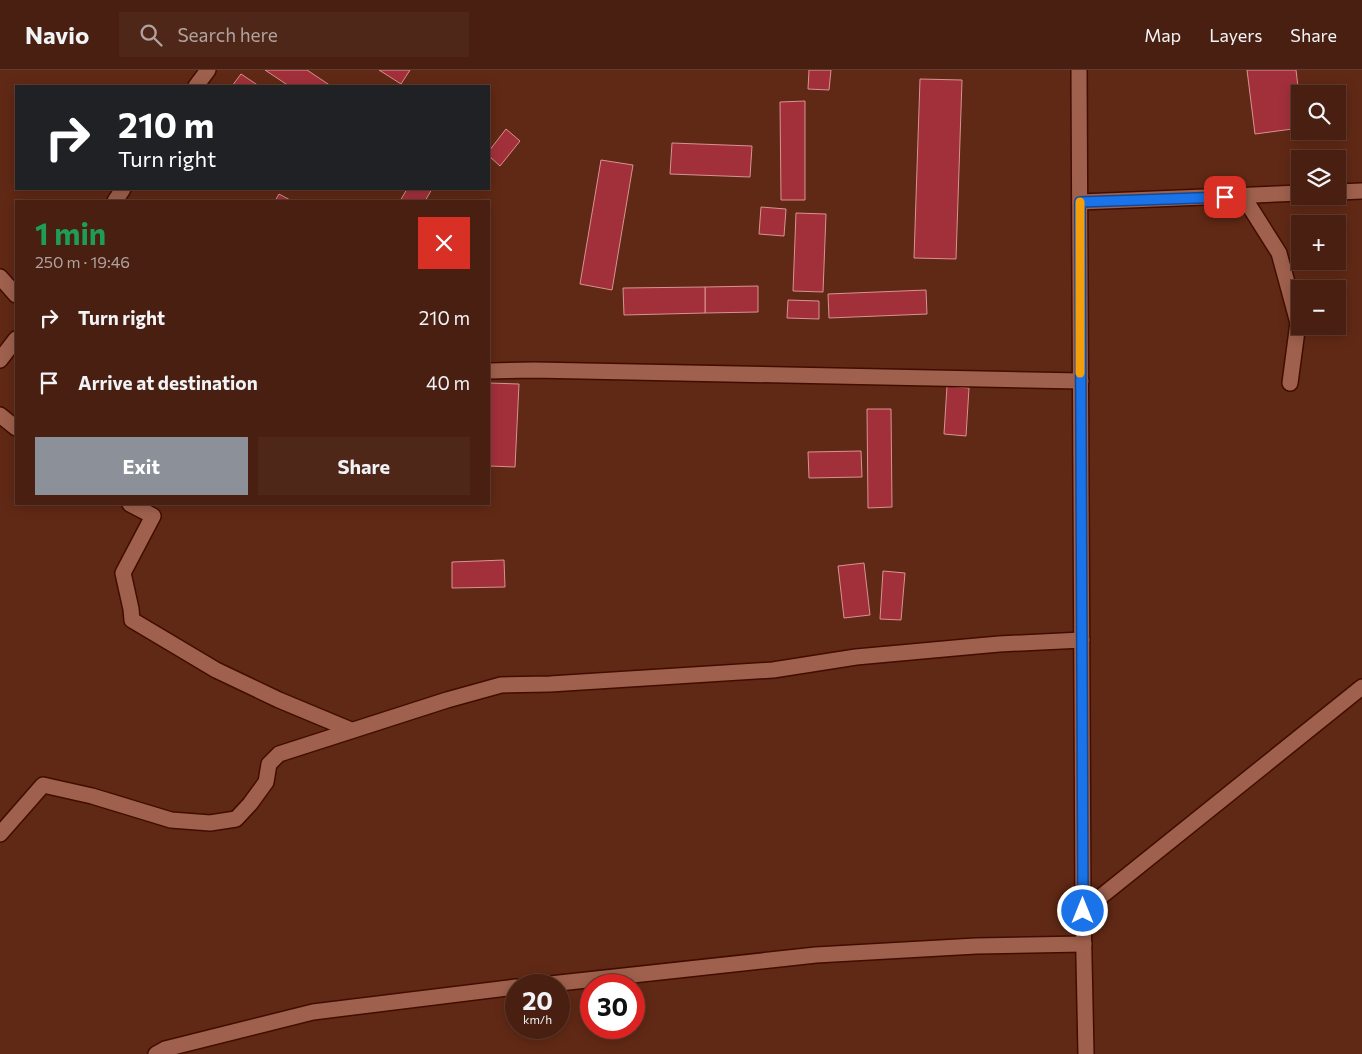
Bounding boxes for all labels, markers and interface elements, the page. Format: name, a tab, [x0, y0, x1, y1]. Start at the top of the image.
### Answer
search box	[119, 12, 469, 57]
text: Navio	[25, 20, 89, 49]
icon: search	[137, 21, 165, 49]
text: Search here	[177, 23, 278, 46]
text: Map	[1144, 24, 1181, 46]
text: Layers	[1209, 24, 1262, 46]
text: Share	[1290, 24, 1337, 46]
map controls	[1291, 85, 1346, 335]
button: search	[1291, 85, 1346, 140]
text: 210 m	[118, 102, 214, 145]
icon: right	[35, 105, 100, 170]
text: Turn right	[118, 145, 216, 172]
button: layers	[1291, 150, 1346, 205]
pin	[1204, 176, 1246, 218]
icon: arrive	[1211, 183, 1239, 211]
text: 1 min	[35, 214, 106, 251]
button: +	[1291, 215, 1346, 270]
button: close	[418, 217, 470, 269]
text: 250 m · 19:46	[35, 252, 130, 271]
button: −	[1291, 280, 1346, 335]
icon: right	[35, 304, 63, 332]
text: Turn right	[78, 306, 165, 329]
text: 210 m	[419, 306, 470, 329]
icon: arrive	[35, 369, 63, 397]
text: Arrive at destination	[78, 371, 258, 394]
text: 40 m	[426, 371, 470, 394]
button: Exit	[35, 437, 248, 495]
button: Share	[258, 437, 470, 495]
position arrow	[1056, 884, 1108, 936]
speed limit sign: 30	[580, 974, 645, 1039]
text: 20	[522, 985, 553, 1015]
text: km/h	[523, 1012, 552, 1026]

